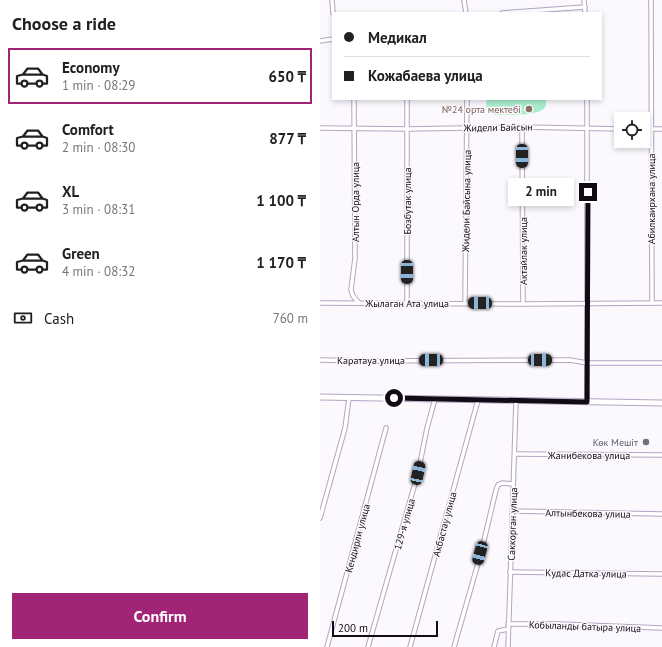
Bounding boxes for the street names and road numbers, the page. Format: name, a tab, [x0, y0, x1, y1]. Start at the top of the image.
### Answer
street label: Жидели Байсын	[462, 120, 533, 135]
street label: Жидели Байсына улица	[459, 150, 474, 253]
street label: Абилкаирхана улица	[645, 154, 658, 244]
street label: Алтын Орда улица	[349, 162, 362, 242]
street label: Бозбутак улица	[401, 167, 414, 235]
street label: Актайлак улица	[517, 217, 530, 285]
street label: Жылаган Ата улица	[364, 297, 449, 310]
street label: Каратауа улица	[337, 354, 405, 367]
street label: Жанибекова улица	[547, 449, 630, 462]
street label: Саккорган улица	[505, 487, 520, 561]
street label: Акбастау улица	[430, 490, 459, 558]
street label: 129-я улица	[391, 497, 418, 551]
street label: Кендирли улица	[342, 502, 373, 574]
street label: Алтынбекова улица	[545, 506, 631, 521]
street label: Кудас Датка улица	[545, 566, 627, 581]
street label: Кобыланды батыра улица	[529, 618, 641, 635]

